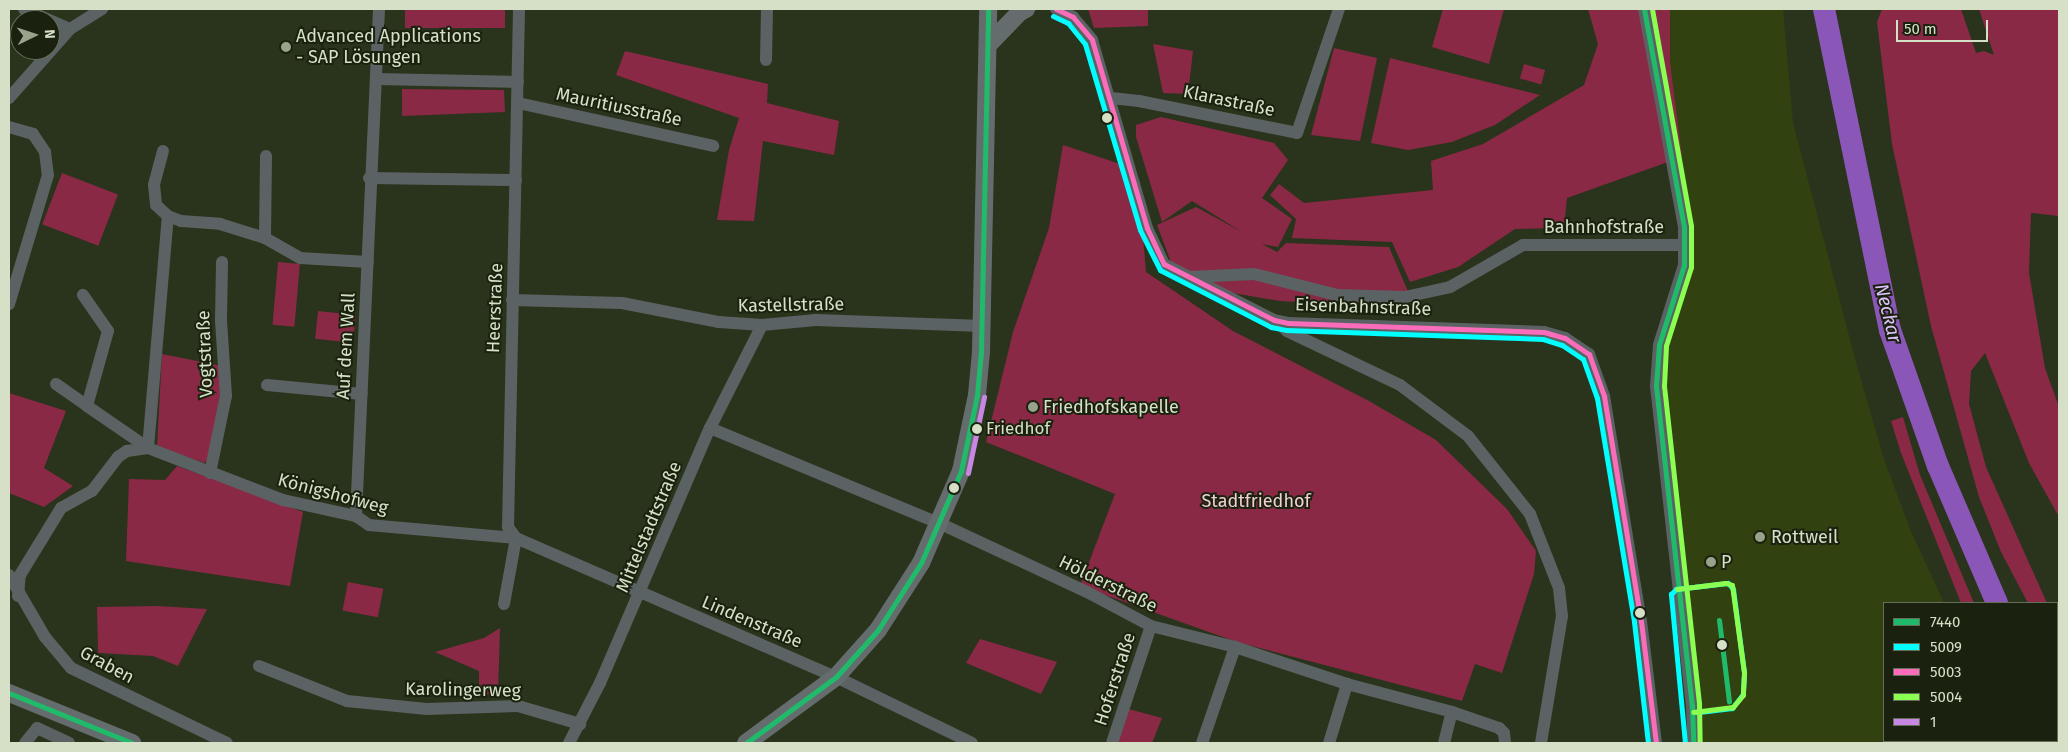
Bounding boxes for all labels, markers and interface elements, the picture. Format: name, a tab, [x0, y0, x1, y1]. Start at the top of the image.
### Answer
north arrow	[10, 10, 60, 60]
scale bar	[1898, 10, 1990, 42]
text: 50 m	[1904, 20, 1937, 38]
place label: Advanced Applications - SAP Lösungen	[296, 26, 481, 68]
text: N	[41, 29, 58, 39]
marker: Advanced Applications - SAP Lösungen	[280, 41, 292, 53]
street label: Klarastraße	[1181, 81, 1277, 121]
street label: Mauritiusstraße	[554, 83, 684, 131]
unlabelled marker	[1102, 113, 1112, 123]
street label: Bahnhofstraße	[1544, 216, 1664, 238]
street label: Heerstraße	[483, 263, 507, 353]
water label: Neckar	[1870, 281, 1906, 345]
street label: Auf dem Wall	[332, 292, 360, 400]
street label: Kastellstraße	[738, 293, 844, 317]
street label: Eisenbahnstraße	[1294, 294, 1432, 320]
street label: Vogtstraße	[193, 310, 217, 398]
place label: Friedhofskapelle	[1043, 396, 1179, 418]
marker: Friedhofskapelle	[1027, 401, 1039, 413]
place label: Friedhof	[986, 419, 1050, 439]
marker: Friedhof	[972, 424, 982, 434]
street label: Mittelstadtstraße	[612, 458, 686, 596]
street label: Königshofweg	[275, 469, 391, 519]
unlabelled marker	[949, 483, 959, 493]
park label: Stadtfriedhof	[1202, 490, 1310, 512]
place label: Rottweil	[1771, 526, 1838, 548]
marker: Rottweil	[1753, 530, 1767, 544]
street label: Hölderstraße	[1055, 551, 1161, 617]
place label: P	[1721, 551, 1731, 573]
marker: P	[1705, 556, 1717, 568]
street label: Lindenstraße	[698, 591, 806, 653]
legend	[1883, 602, 2058, 742]
unlabelled marker	[1635, 608, 1645, 618]
text: 7440	[1930, 613, 1960, 631]
street label: Hoferstraße	[1090, 630, 1140, 728]
text: 5009	[1930, 638, 1962, 656]
unlabelled marker	[1717, 640, 1727, 650]
street label: Graben	[76, 642, 138, 688]
text: 5003	[1930, 663, 1962, 681]
street label: Karolingerweg	[405, 678, 521, 702]
text: 5004	[1930, 688, 1962, 706]
text: 1	[1930, 713, 1937, 731]

